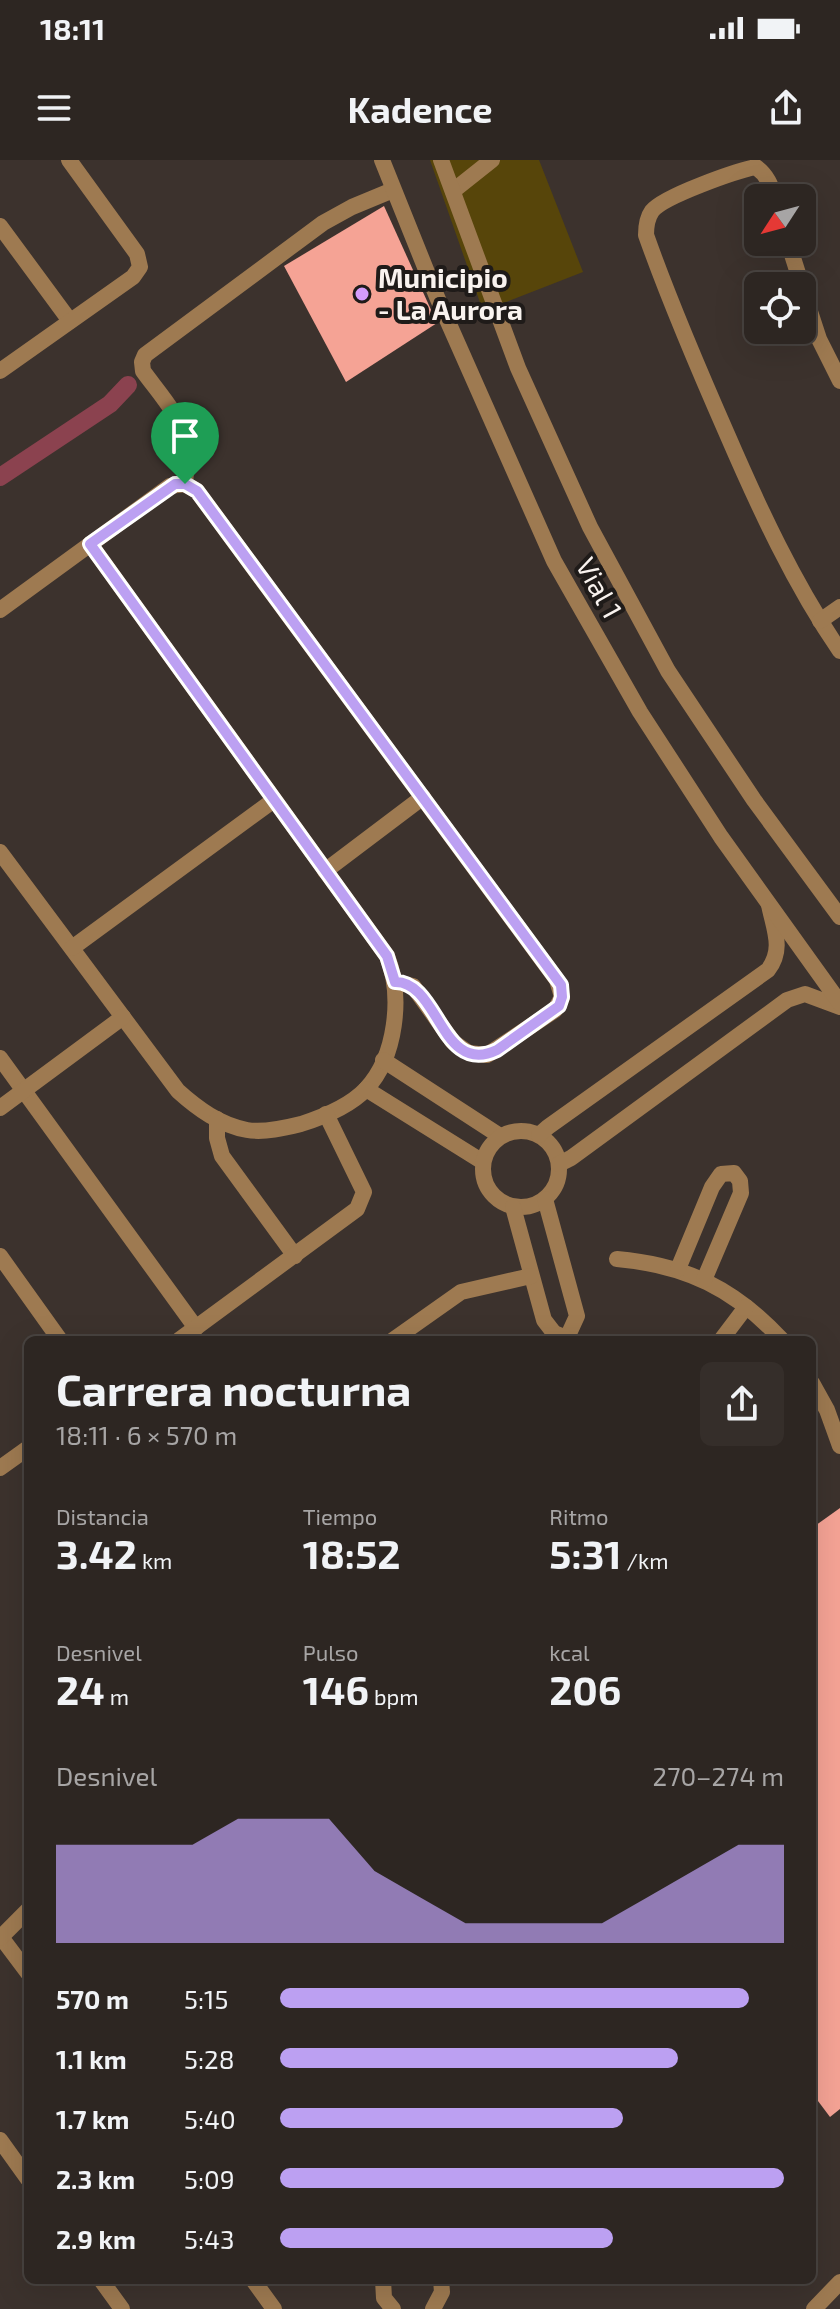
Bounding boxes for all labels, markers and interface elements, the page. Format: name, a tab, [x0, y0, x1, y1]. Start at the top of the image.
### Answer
text: 18:11	[40, 10, 105, 46]
icon: menu	[32, 86, 76, 130]
icon: share	[764, 86, 808, 130]
text: Kadence	[347, 87, 493, 130]
north arrow	[744, 184, 816, 256]
map controls	[744, 184, 816, 344]
place label: Municipio - La Aurora	[378, 260, 523, 326]
button: locate	[744, 272, 816, 344]
marker: Municipio - La Aurora	[353, 285, 371, 303]
pin	[151, 402, 219, 484]
icon: arrive	[163, 414, 207, 458]
street label: Vial 1	[569, 551, 630, 624]
text: Carrera nocturna	[56, 1362, 411, 1415]
button: share	[700, 1362, 784, 1446]
text: 18:11 · 6 × 570 m	[56, 1419, 237, 1450]
text: Distancia	[56, 1503, 149, 1529]
text: Tiempo	[303, 1503, 377, 1529]
text: Ritmo	[549, 1503, 609, 1529]
text: 3.42	[56, 1529, 137, 1577]
text: 18:52	[303, 1529, 400, 1577]
text: 5:31	[549, 1529, 622, 1577]
text: km	[137, 1547, 172, 1573]
text: /km	[622, 1547, 668, 1573]
text: Desnivel	[56, 1639, 142, 1665]
text: Pulso	[303, 1639, 358, 1665]
text: kcal	[549, 1639, 590, 1665]
text: 24	[56, 1665, 105, 1713]
text: 146	[303, 1665, 369, 1713]
text: 206	[549, 1665, 621, 1713]
text: m	[105, 1683, 129, 1709]
text: bpm	[369, 1683, 419, 1709]
text: Desnivel	[56, 1760, 157, 1791]
text: 270–274 m	[653, 1760, 784, 1791]
text: 570 m	[56, 1983, 129, 2014]
text: 5:15	[184, 1983, 228, 2014]
text: 1.1 km	[56, 2043, 127, 2074]
text: 5:28	[184, 2043, 234, 2074]
text: 1.7 km	[56, 2103, 130, 2134]
text: 5:40	[184, 2103, 236, 2134]
text: 2.3 km	[56, 2163, 135, 2194]
text: 5:09	[184, 2163, 235, 2194]
text: 2.9 km	[56, 2223, 136, 2254]
text: 5:43	[184, 2223, 235, 2254]

